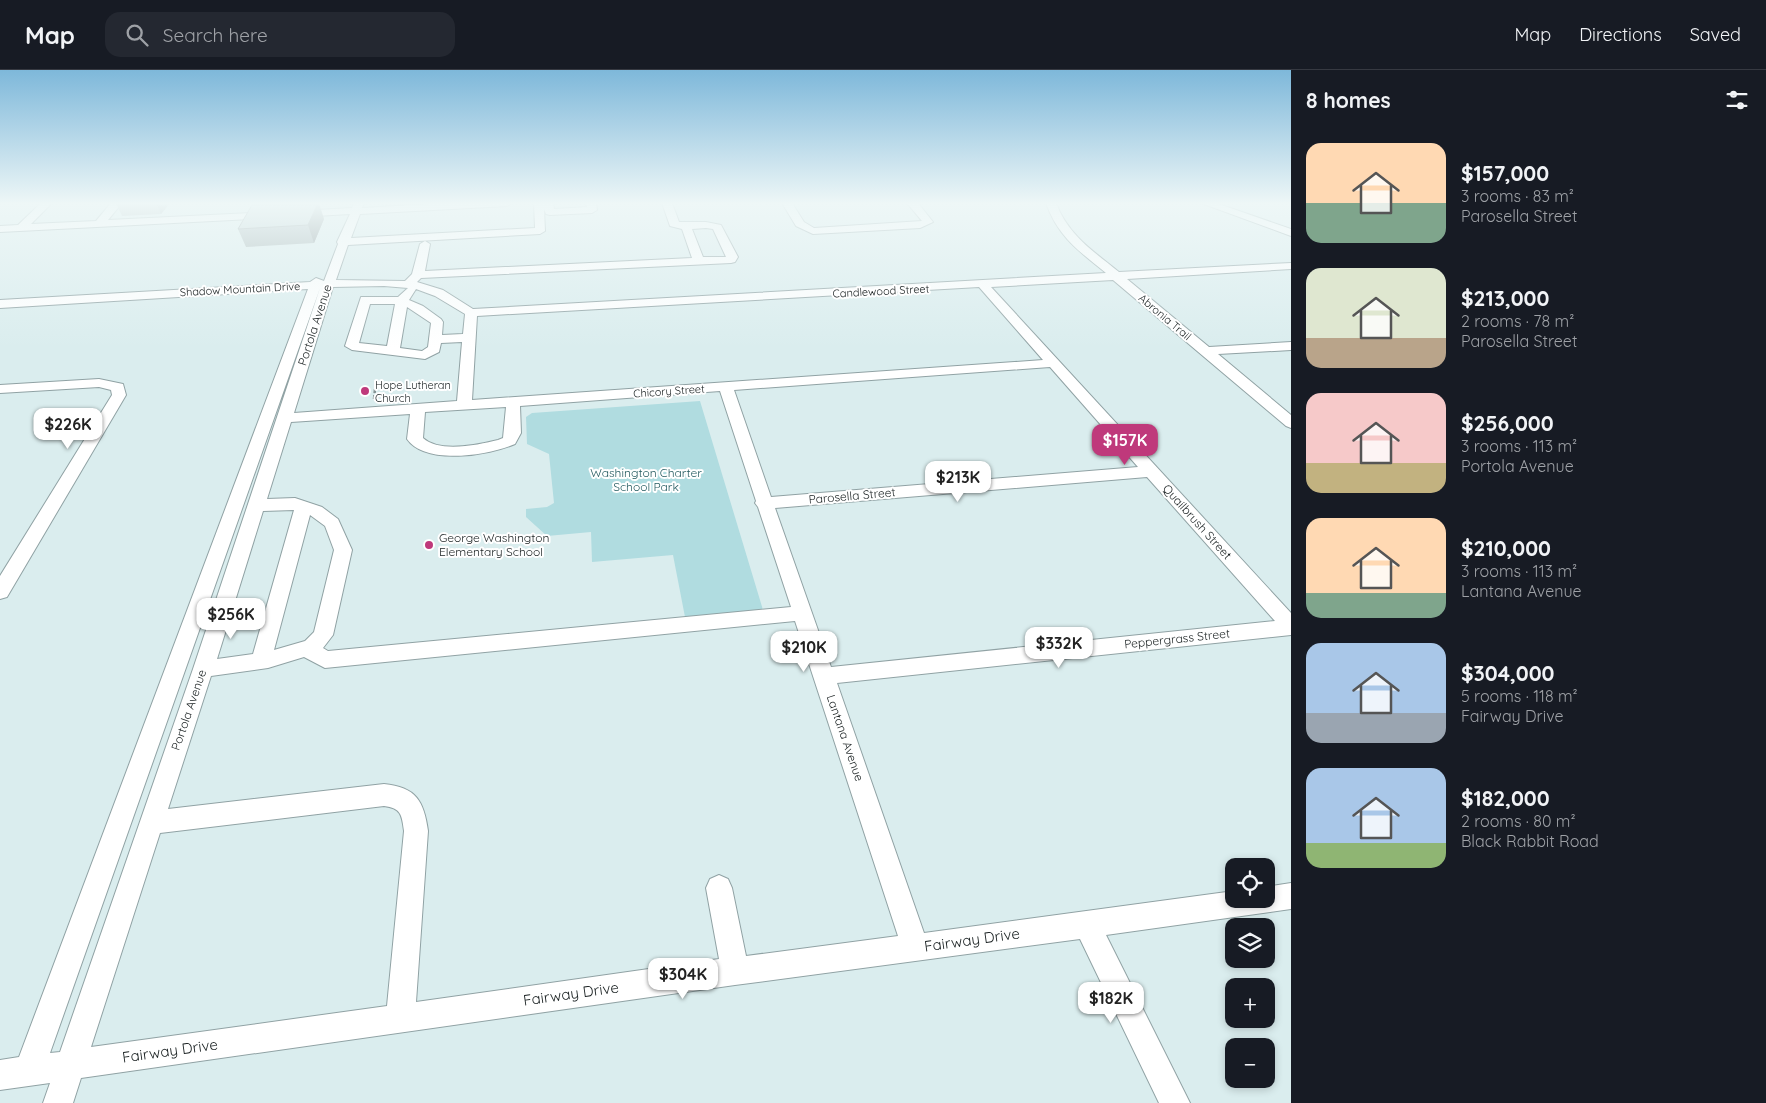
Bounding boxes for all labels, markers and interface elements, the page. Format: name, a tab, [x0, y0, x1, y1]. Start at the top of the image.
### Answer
search box	[105, 12, 455, 57]
text: Map	[25, 20, 75, 50]
icon: search	[123, 21, 151, 49]
text: Search here	[163, 23, 268, 47]
text: Map	[1514, 23, 1551, 46]
text: Directions	[1579, 23, 1662, 46]
text: Saved	[1690, 23, 1741, 46]
icon: filters	[1723, 86, 1751, 114]
text: 8 homes	[1306, 87, 1391, 113]
text: $157,000	[1461, 160, 1549, 186]
icon: home	[1346, 163, 1406, 223]
text: 3 rooms · 83 m²	[1461, 186, 1574, 206]
text: Parosella Street	[1461, 206, 1577, 226]
street label: Shadow Mountain Drive	[179, 279, 301, 299]
street label: Candlewood Street	[832, 281, 930, 301]
street label: Portola Avenue	[294, 282, 335, 367]
text: $213,000	[1461, 285, 1549, 311]
icon: home	[1346, 288, 1406, 348]
street label: Abronia Trail	[1136, 291, 1194, 343]
text: 2 rooms · 78 m²	[1461, 311, 1574, 331]
text: Parosella Street	[1461, 331, 1577, 351]
place label: Hope Lutheran Church	[375, 378, 451, 405]
street label: Chicory Street	[633, 381, 706, 400]
marker: Hope Lutheran Church	[359, 385, 371, 397]
pin: $226K	[33, 408, 103, 450]
text: $256,000	[1461, 410, 1554, 436]
icon: home	[1346, 413, 1406, 473]
text: $226K	[44, 414, 92, 434]
pin: $157K	[1090, 424, 1160, 466]
text: $157K	[1103, 430, 1147, 450]
text: 3 rooms · 113 m²	[1461, 436, 1577, 456]
text: Portola Avenue	[1461, 456, 1574, 476]
pin: $213K	[923, 460, 993, 503]
park label: Washington Charter School Park	[590, 465, 702, 494]
text: $213K	[936, 467, 980, 487]
street label: Quailbrush Street	[1160, 481, 1235, 562]
street label: Parosella Street	[808, 484, 896, 507]
place label: George Washington Elementary School	[439, 530, 550, 559]
text: $210,000	[1461, 535, 1551, 561]
icon: home	[1346, 538, 1406, 598]
marker: George Washington Elementary School	[423, 539, 435, 551]
text: 3 rooms · 113 m²	[1461, 561, 1577, 581]
text: Lantana Avenue	[1461, 581, 1582, 601]
pin: $256K	[196, 598, 266, 640]
text: $256K	[207, 604, 255, 624]
street label: Peppergrass Street	[1123, 625, 1231, 652]
pin: $332K	[1024, 626, 1094, 669]
pin: $210K	[769, 630, 839, 673]
text: $332K	[1036, 633, 1082, 653]
text: $210K	[781, 637, 827, 657]
text: $304,000	[1461, 660, 1555, 686]
icon: home	[1346, 663, 1406, 723]
street label: Portola Avenue	[168, 667, 209, 752]
text: 5 rooms · 118 m²	[1461, 686, 1578, 706]
street label: Lantana Avenue	[824, 693, 867, 783]
text: Fairway Drive	[1461, 706, 1564, 726]
text: $182,000	[1461, 785, 1550, 811]
icon: home	[1346, 788, 1406, 848]
text: 2 rooms · 80 m²	[1461, 811, 1576, 831]
text: Black Rabbit Road	[1461, 831, 1599, 851]
map controls	[1225, 858, 1275, 1088]
button: locate	[1225, 858, 1275, 908]
button: layers	[1225, 918, 1275, 968]
street label: Fairway Drive	[923, 923, 1021, 956]
pin: $304K	[648, 958, 718, 1000]
text: $304K	[659, 964, 707, 984]
street label: Fairway Drive	[522, 977, 620, 1010]
button: +	[1225, 978, 1275, 1028]
pin: $182K	[1076, 982, 1146, 1024]
text: $182K	[1089, 988, 1133, 1008]
street label: Fairway Drive	[121, 1034, 219, 1067]
button: −	[1225, 1038, 1275, 1088]

